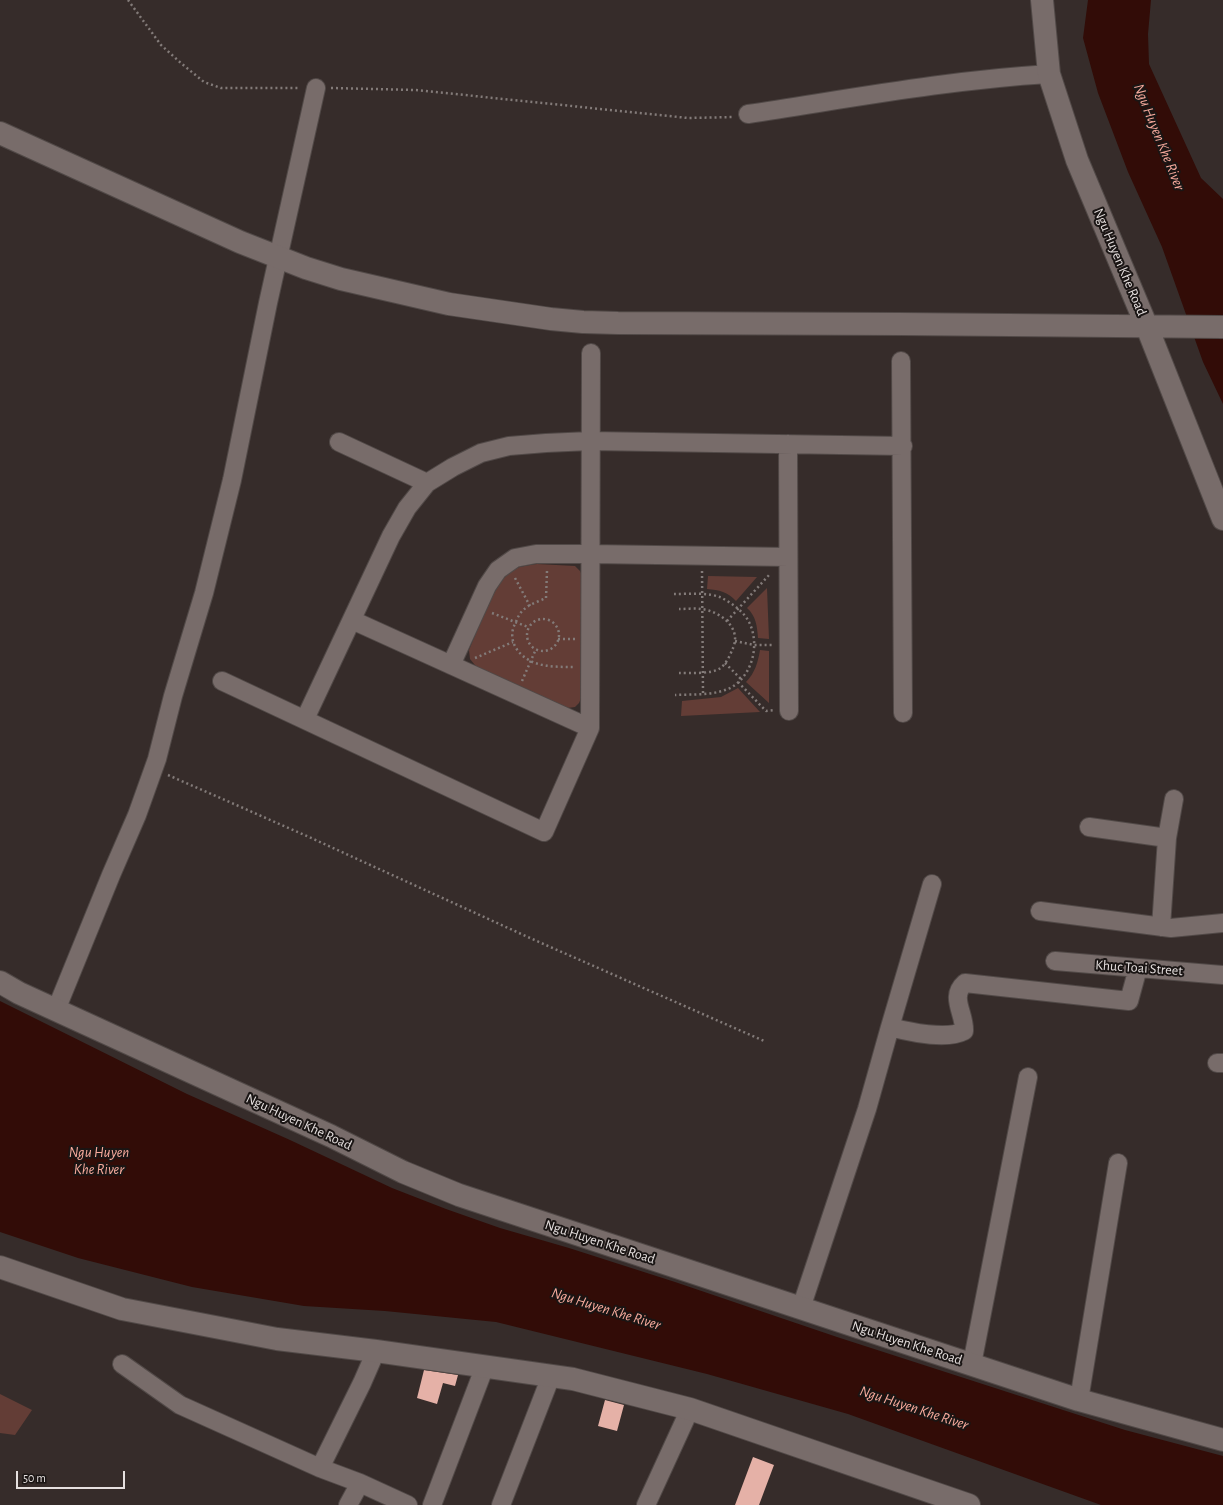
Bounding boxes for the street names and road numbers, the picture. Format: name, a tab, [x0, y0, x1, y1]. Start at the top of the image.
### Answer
street label: Ngu Huyen Khe Road	[1090, 206, 1150, 318]
street label: Khuc Toai Street	[1095, 957, 1183, 979]
street label: Ngu Huyen Khe Road	[243, 1090, 355, 1154]
street label: Ngu Huyen Khe Road	[543, 1216, 657, 1268]
street label: Ngu Huyen Khe Road	[850, 1317, 964, 1369]

